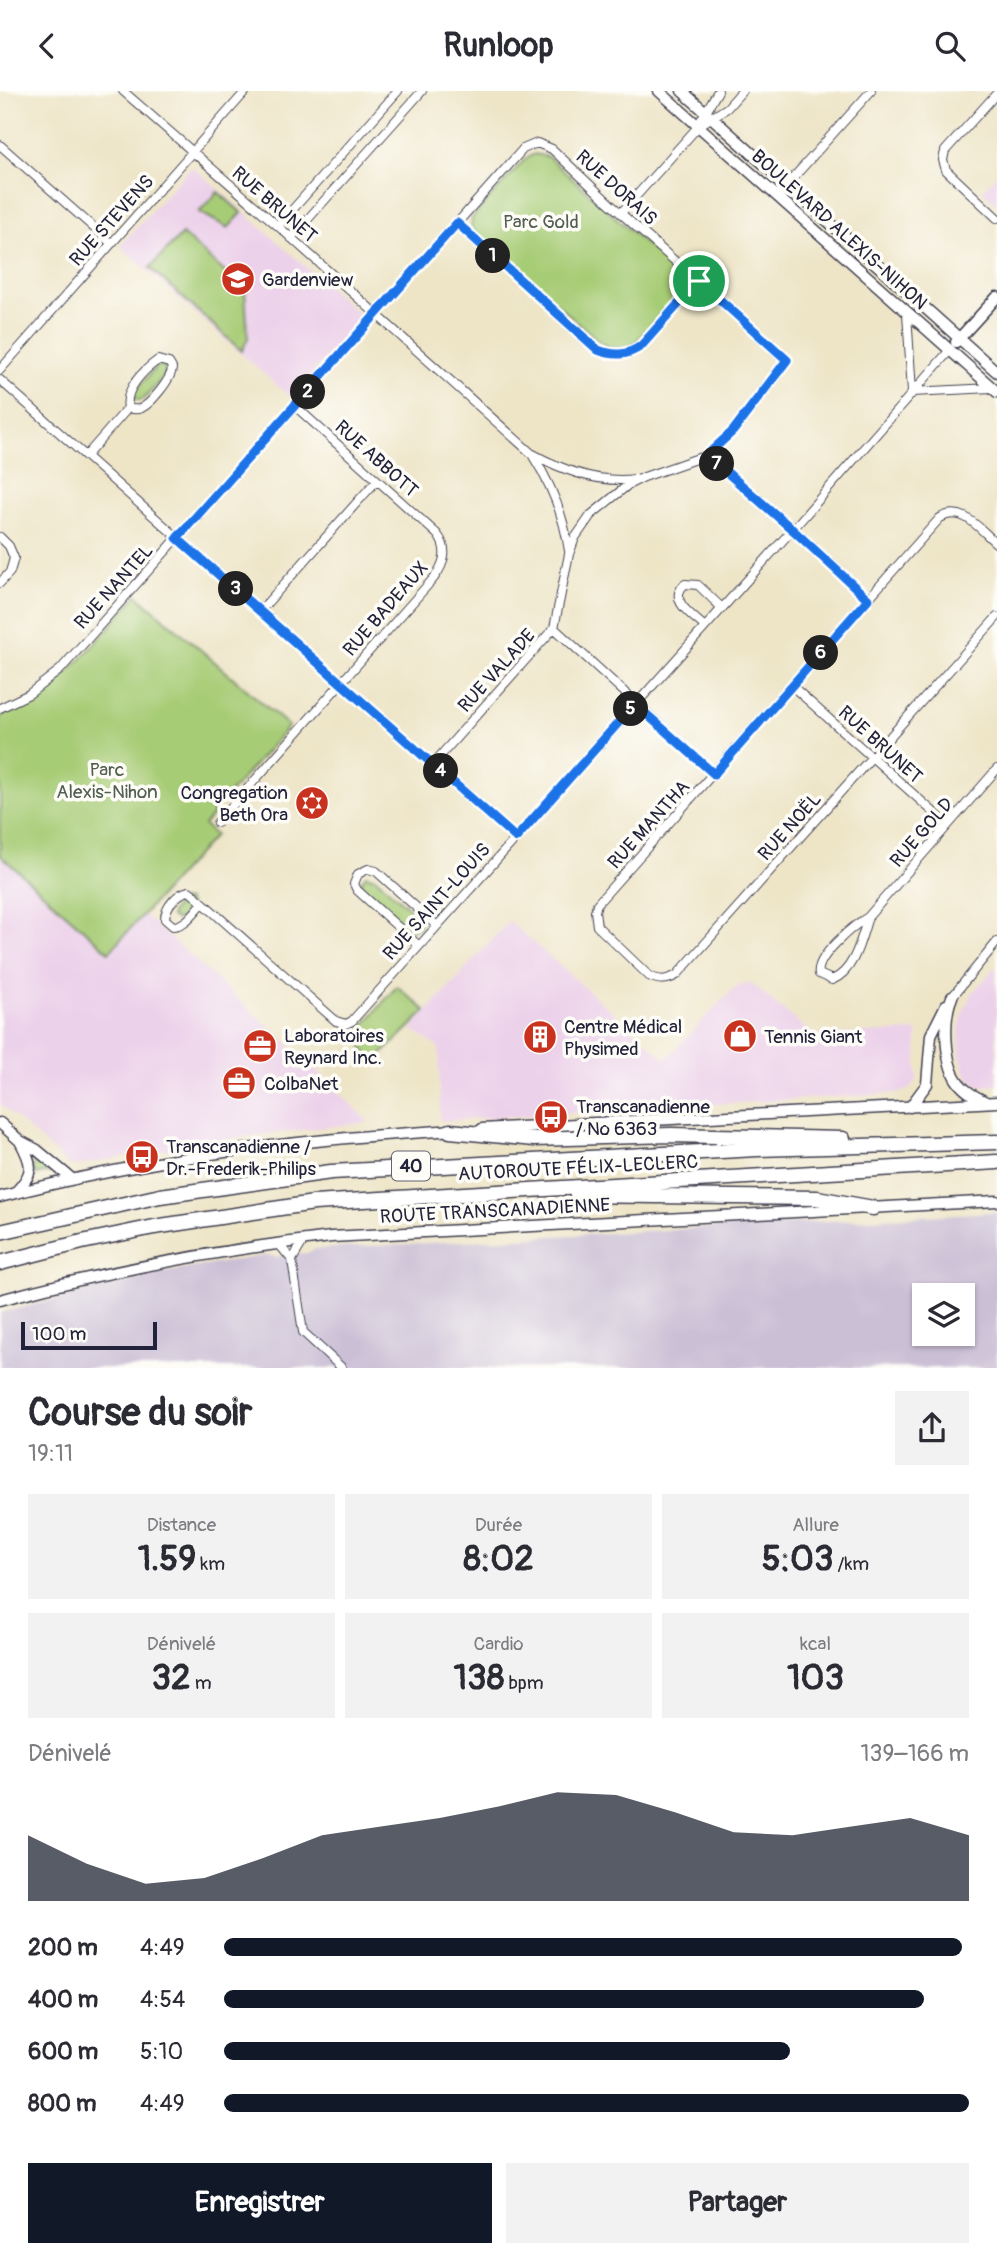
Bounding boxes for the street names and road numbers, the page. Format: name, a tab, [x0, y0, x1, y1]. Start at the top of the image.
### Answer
street label: BOULEVARD ALEXIS-NIHON	[746, 144, 932, 315]
street label: RUE DORAIS	[571, 145, 662, 231]
street label: RUE BRUNET	[227, 161, 322, 248]
street label: RUE STEVENS	[64, 170, 159, 271]
street label: RUE ABBOTT	[330, 415, 423, 502]
street label: RUE NANTEL	[69, 539, 158, 634]
street label: RUE BADEAUX	[338, 556, 434, 661]
street label: RUE VALADE	[453, 624, 541, 718]
street label: RUE BRUNET	[833, 701, 927, 789]
street label: RUE MANTHA	[603, 775, 695, 874]
street label: RUE NOËL	[753, 787, 827, 866]
street label: RUE GOLD	[885, 793, 959, 873]
street label: RUE SAINT-LOUIS	[378, 838, 496, 965]
street label: AUTOROUTE FÉLIX-LECLERC	[457, 1150, 699, 1186]
road number: 40	[392, 1151, 430, 1181]
street label: ROUTE TRANSCANADIENNE	[379, 1193, 611, 1229]

